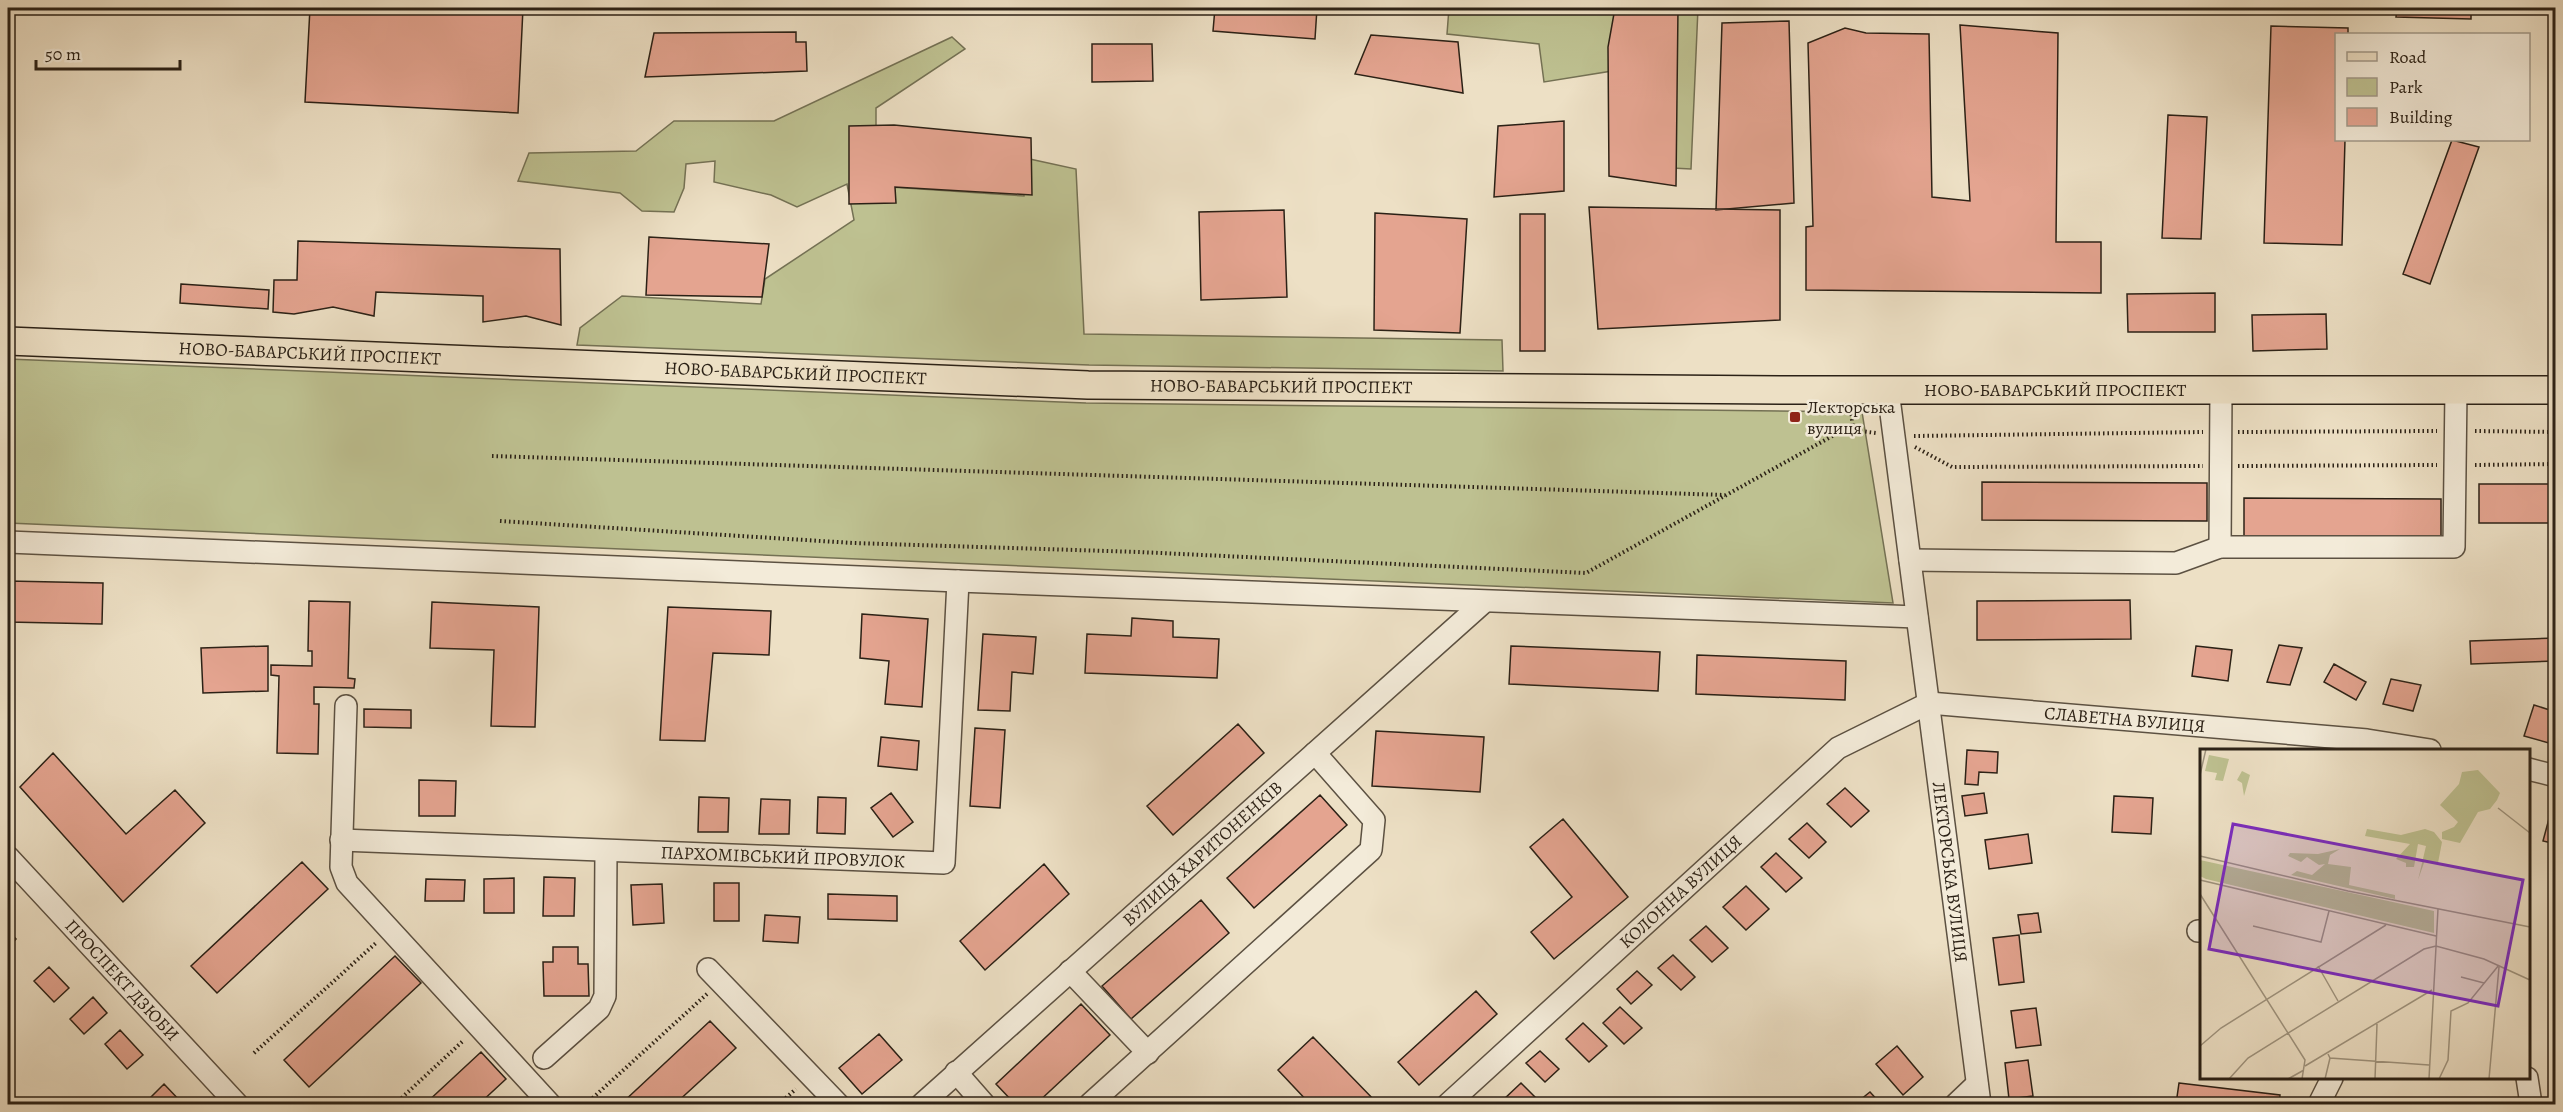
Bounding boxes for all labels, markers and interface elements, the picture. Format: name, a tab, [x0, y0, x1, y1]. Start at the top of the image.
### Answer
scale bar	[36, 33, 180, 71]
legend	[2335, 33, 2530, 141]
text: 50 m	[45, 42, 81, 66]
text: Road	[2389, 45, 2427, 69]
text: Park	[2389, 75, 2423, 99]
text: Building	[2389, 105, 2453, 129]
street label: НОВО-БАВАРСЬКИЙ ПРОСПЕКТ	[178, 336, 442, 371]
street label: НОВО-БАВАРСЬКИЙ ПРОСПЕКТ	[664, 356, 927, 390]
street label: НОВО-БАВАРСЬКИЙ ПРОСПЕКТ	[1150, 373, 1413, 399]
street label: НОВО-БАВАРСЬКИЙ ПРОСПЕКТ	[1924, 378, 2187, 402]
place label: Лекторська вулиця	[1807, 395, 1896, 440]
marker: Лекторська вулиця	[1788, 410, 1802, 424]
street label: СЛАВЕТНА ВУЛИЦЯ	[2043, 701, 2206, 738]
inset map	[2200, 749, 2530, 1079]
street label: ВУЛИЦЯ ХАРИТОНЕНКІВ	[1117, 776, 1288, 931]
street label: ЛЕКТОРСЬКА ВУЛИЦЯ	[1927, 780, 1974, 964]
street label: КОЛОННА ВУЛИЦЯ	[1614, 830, 1747, 954]
street label: ПАРХОМІВСЬКИЙ ПРОВУЛОК	[660, 840, 906, 874]
street label: ПРОСПЕКТ ДЗЮБИ	[60, 914, 185, 1046]

